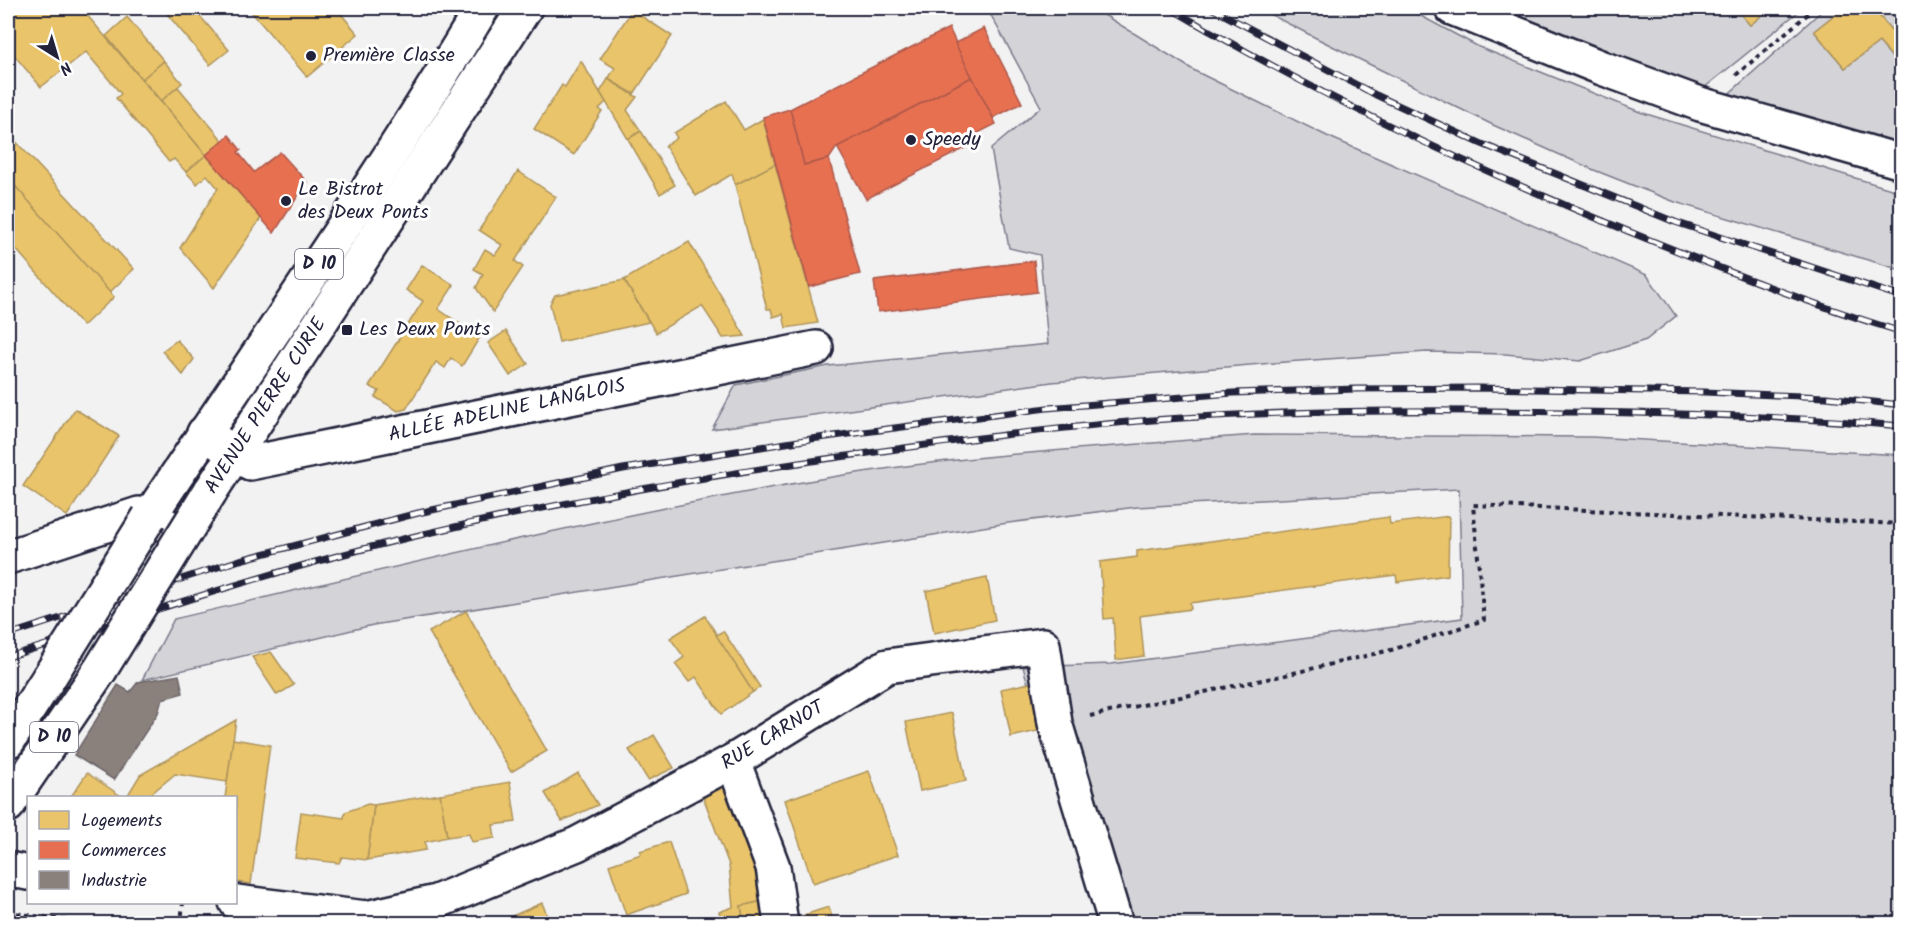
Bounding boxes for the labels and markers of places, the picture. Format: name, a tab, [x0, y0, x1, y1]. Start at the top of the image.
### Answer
place label: Première Classe	[323, 40, 455, 72]
marker: Première Classe	[304, 49, 318, 63]
place label: Speedy	[923, 124, 981, 156]
marker: Speedy	[904, 133, 918, 147]
place label: Le Bistrot des Deux Ponts	[298, 174, 429, 229]
marker: Le Bistrot des Deux Ponts	[279, 194, 293, 208]
place label: Les Deux Ponts	[359, 314, 491, 346]
marker: Les Deux Ponts	[340, 323, 354, 337]

